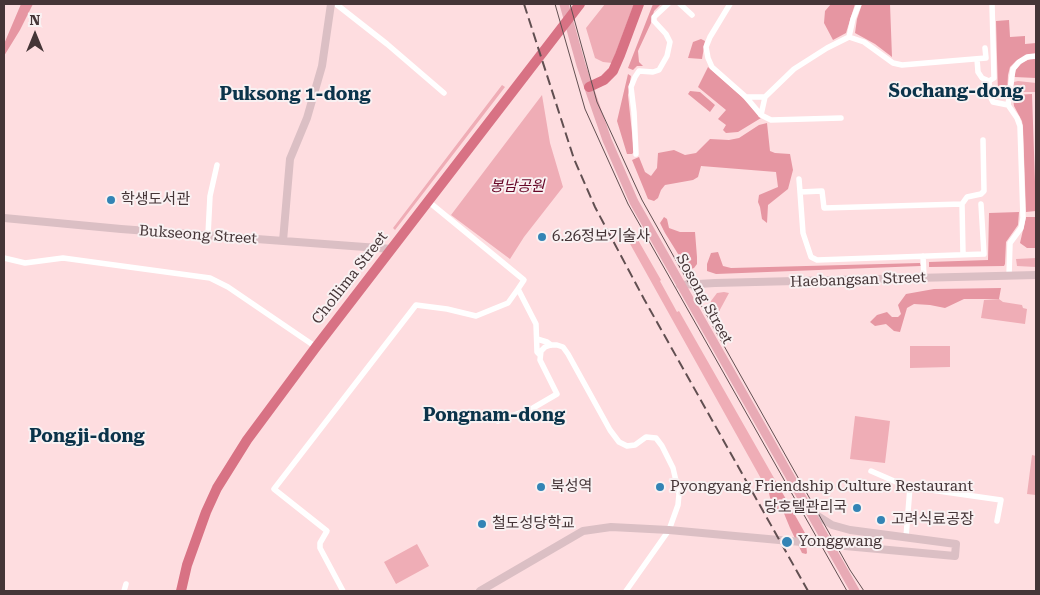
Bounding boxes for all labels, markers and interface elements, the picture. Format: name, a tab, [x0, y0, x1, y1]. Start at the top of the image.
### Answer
north arrow	[10, 10, 60, 60]
text: N	[30, 12, 40, 28]
district label: Sochang-dong	[889, 81, 1023, 103]
district label: Puksong 1-dong	[219, 84, 371, 106]
park label: 봉남공원	[489, 178, 545, 196]
place label: 학생도서관	[121, 191, 190, 209]
marker: 학생도서관	[105, 194, 117, 206]
street label: Bukseong Street	[138, 222, 258, 248]
street label: Chollima Street	[308, 228, 392, 328]
place label: 6.26정보기술사	[552, 228, 650, 246]
marker: 6.26정보기술사	[536, 231, 548, 243]
street label: Sosong Street	[672, 251, 736, 347]
street label: Haebangsan Street	[790, 269, 926, 291]
district label: Pongnam-dong	[423, 405, 565, 427]
district label: Pongji-dong	[29, 426, 145, 448]
place label: 북성역	[551, 478, 592, 496]
place label: Pyongyang Friendship Culture Restaurant	[670, 478, 973, 496]
marker: 북성역	[535, 481, 547, 493]
marker: Pyongyang Friendship Culture Restaurant	[654, 481, 666, 493]
place label: 당호텔관리국	[764, 499, 847, 517]
marker: 당호텔관리국	[851, 502, 863, 514]
place label: 고려식료공장	[891, 511, 974, 529]
marker: 고려식료공장	[875, 514, 887, 526]
place label: 철도성당학교	[492, 515, 575, 533]
marker: 철도성당학교	[476, 518, 488, 530]
place label: Yonggwang	[798, 533, 882, 551]
marker: Yonggwang	[780, 535, 794, 549]

